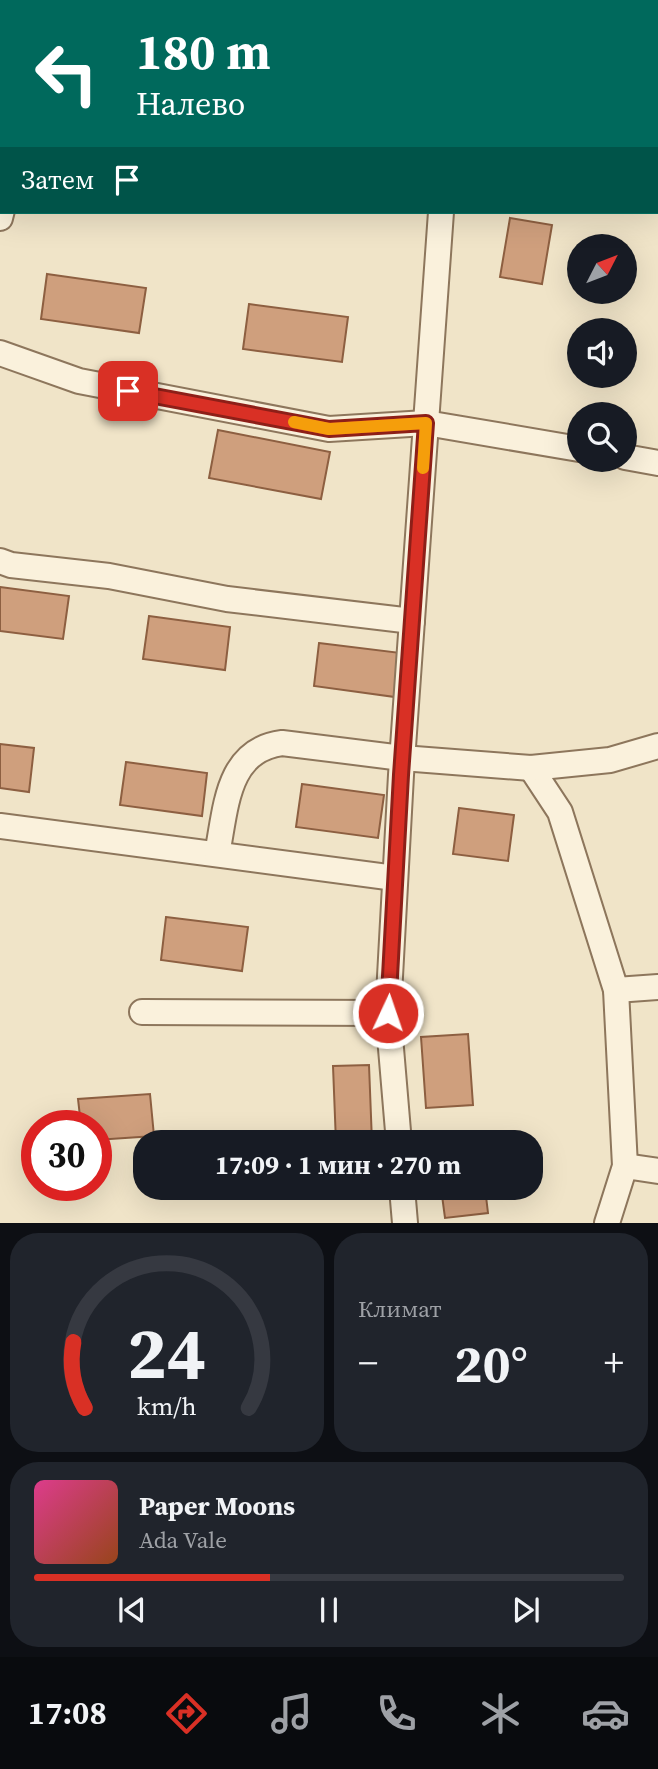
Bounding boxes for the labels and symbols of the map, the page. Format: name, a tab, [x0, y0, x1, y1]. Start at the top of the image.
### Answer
north arrow	[567, 234, 637, 304]
pin	[98, 361, 158, 421]
position arrow	[351, 976, 425, 1050]
speed limit sign: 30	[21, 1110, 112, 1201]

